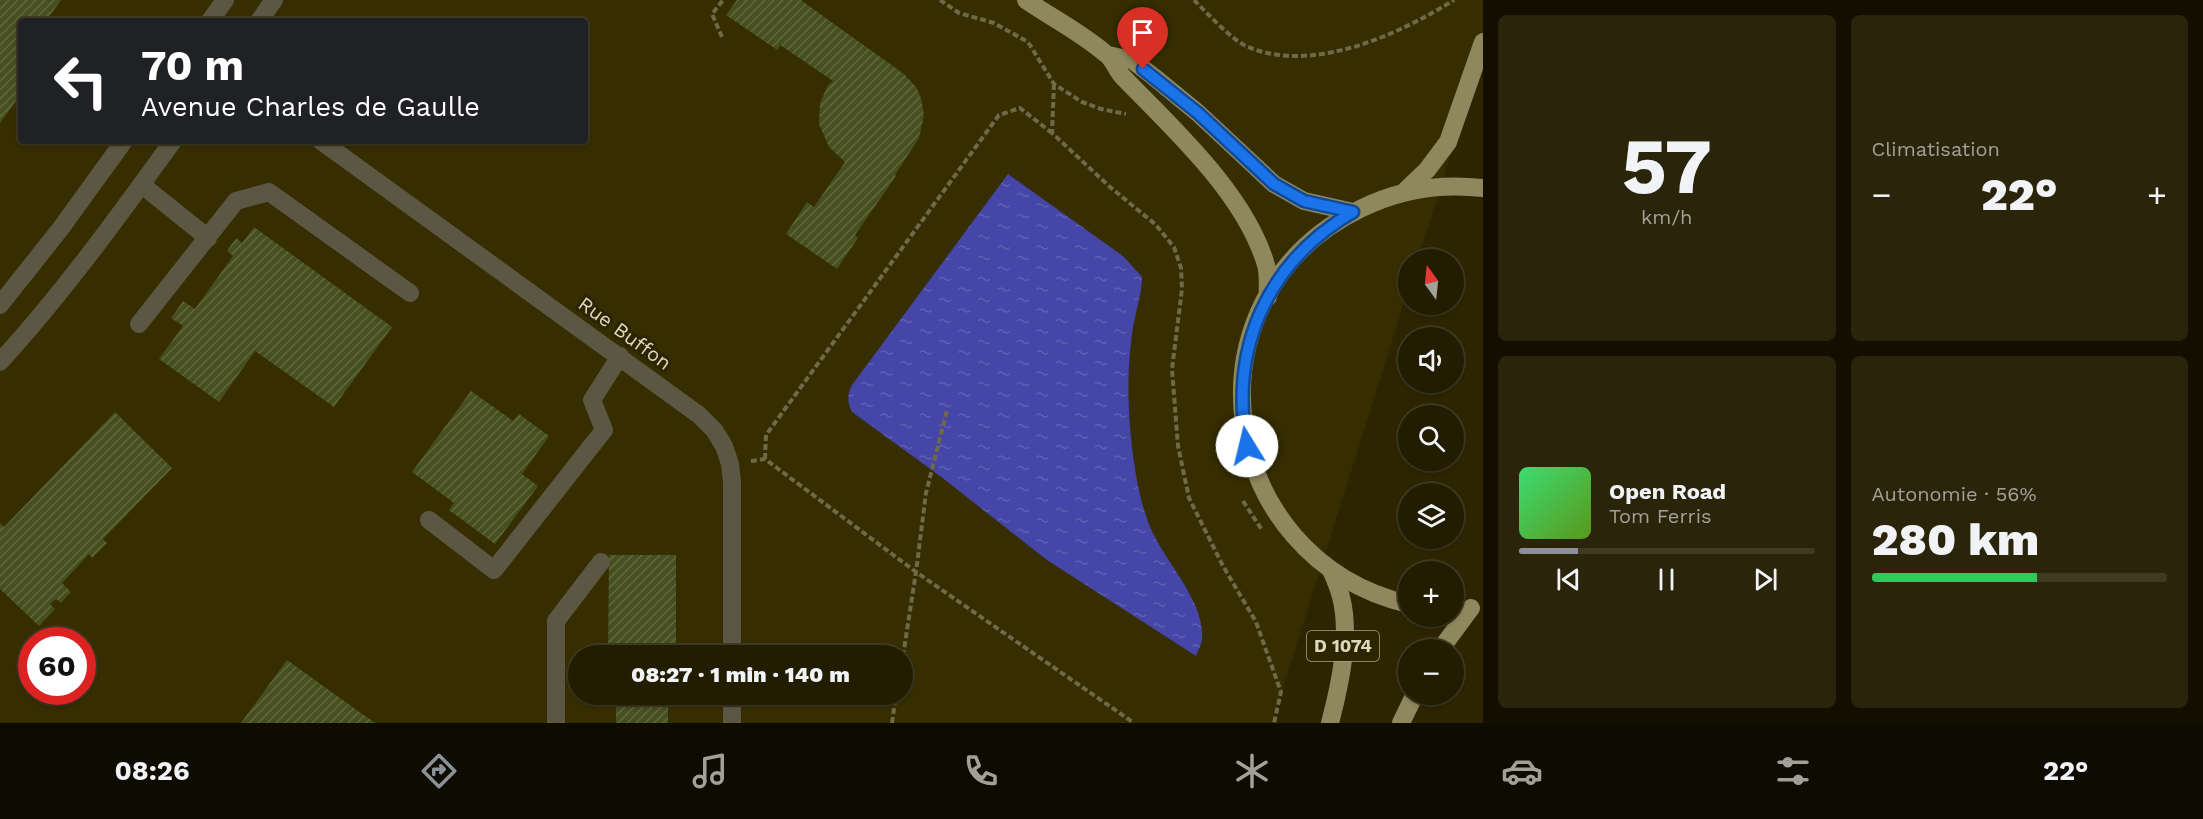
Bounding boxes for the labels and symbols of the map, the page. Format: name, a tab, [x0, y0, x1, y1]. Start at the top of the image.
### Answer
pin	[1117, 7, 1168, 69]
north arrow	[1398, 249, 1464, 315]
street label: Rue Buffon	[574, 291, 676, 375]
position arrow	[1215, 414, 1279, 478]
speed limit sign: 60	[18, 627, 96, 705]
road number: D 1074	[1307, 631, 1379, 661]

